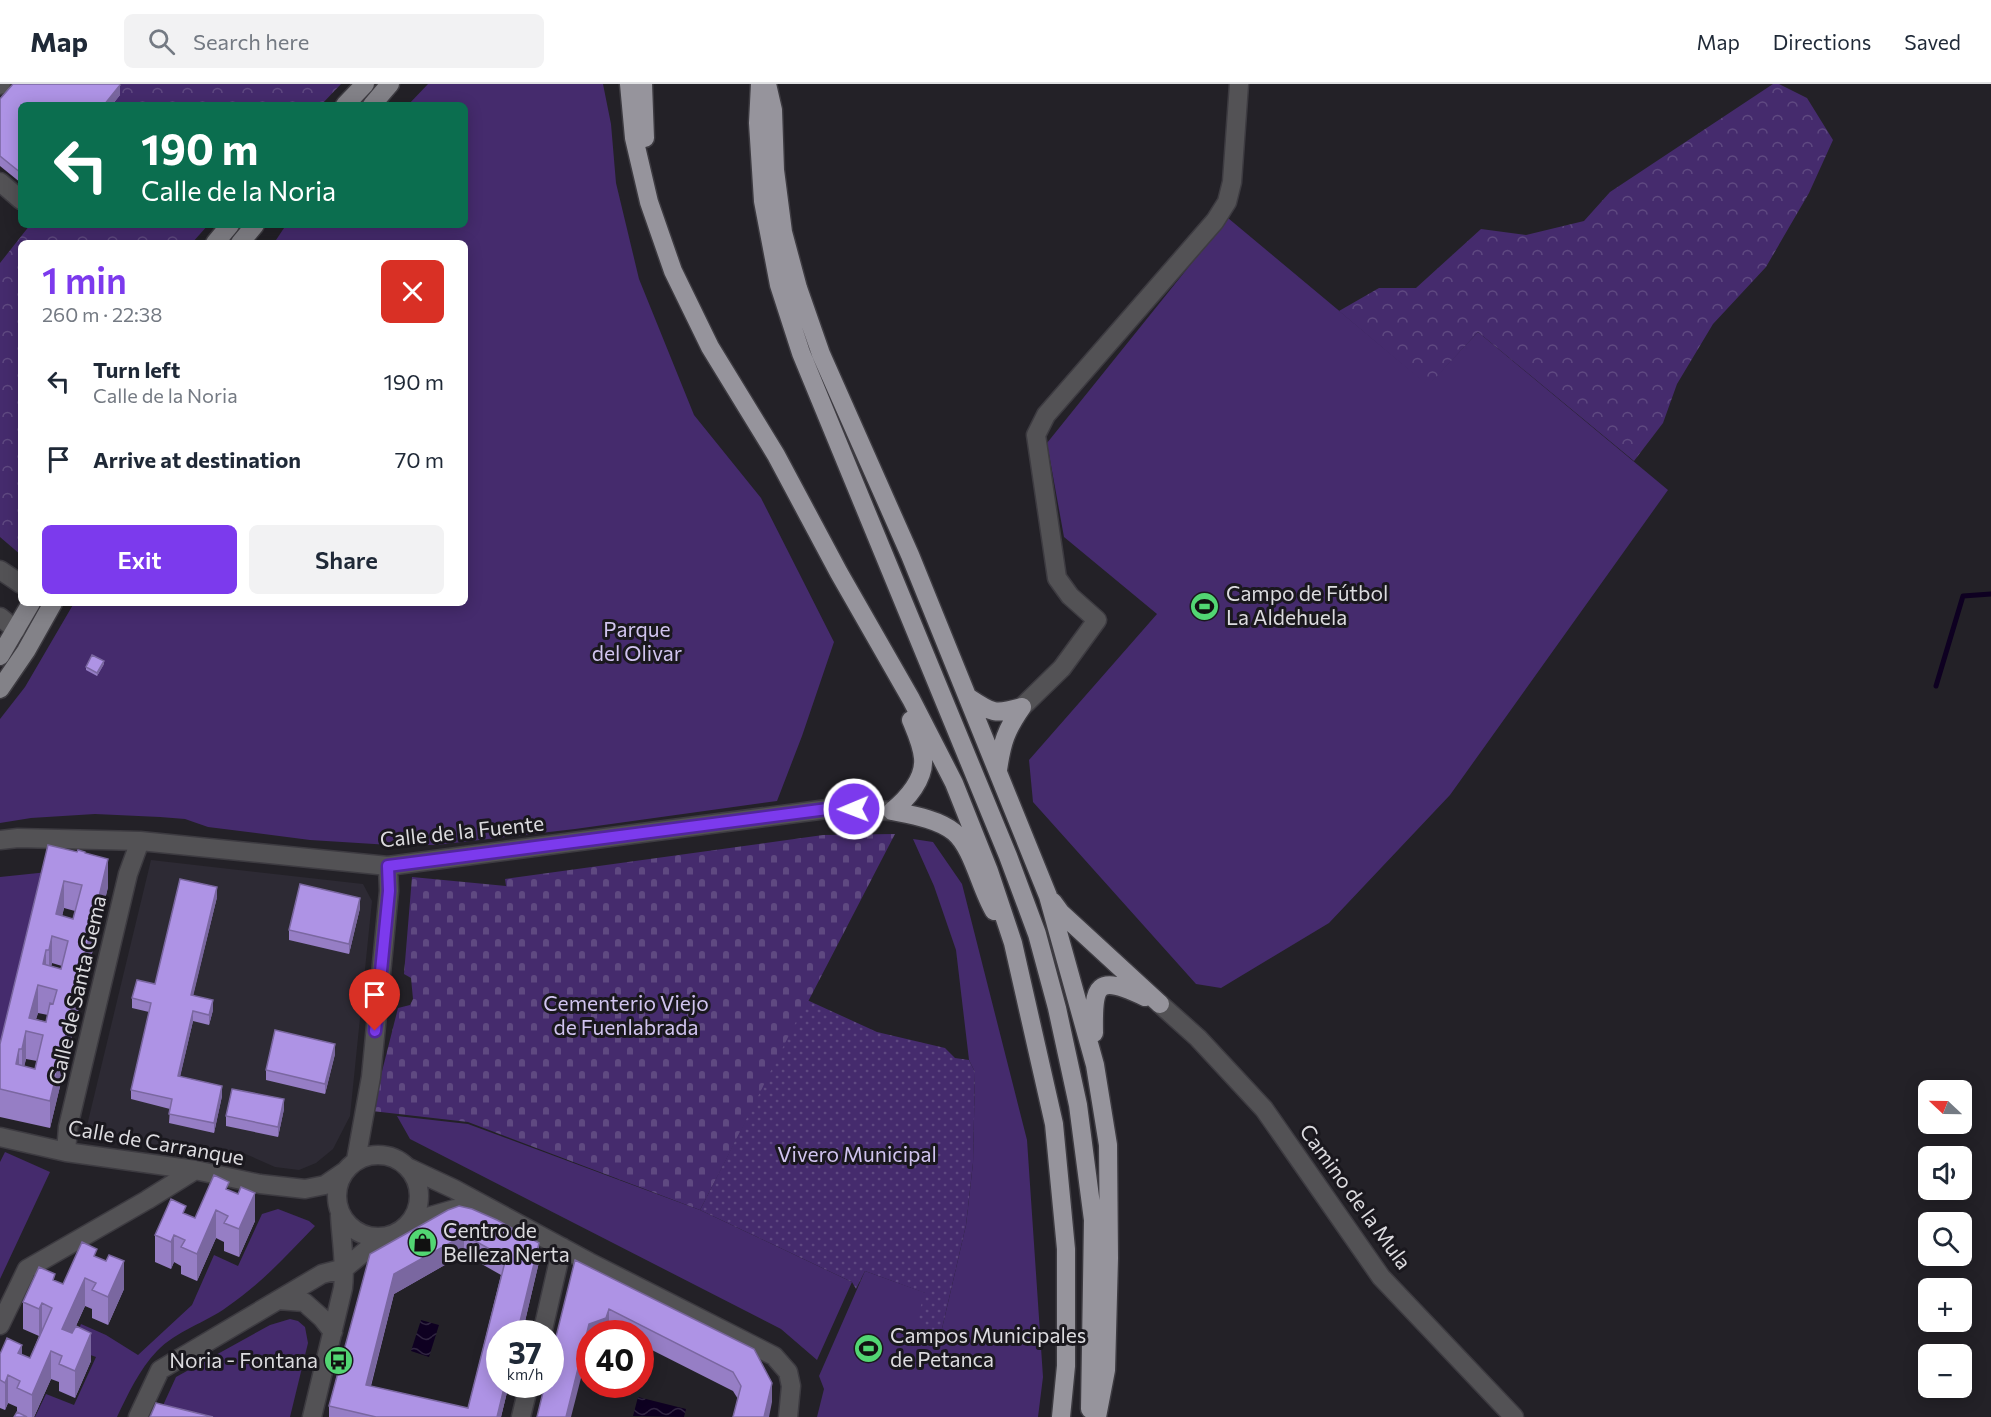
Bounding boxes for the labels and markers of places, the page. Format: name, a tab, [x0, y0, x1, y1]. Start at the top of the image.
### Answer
place label: Campo de Fútbol La Aldehuela	[1226, 580, 1388, 629]
sports icon: Campo de Fútbol La Aldehuela	[1189, 590, 1221, 622]
pin	[349, 969, 400, 1031]
place label: Centro de Belleza Nerta	[443, 1217, 570, 1266]
shop icon: Centro de Belleza Nerta	[406, 1227, 438, 1259]
place label: Campos Municipales de Petanca	[890, 1322, 1086, 1371]
sports icon: Campos Municipales de Petanca	[853, 1332, 885, 1364]
bus stop icon: Noria - Fontana	[323, 1345, 355, 1377]
place label: Noria - Fontana	[169, 1347, 318, 1372]

